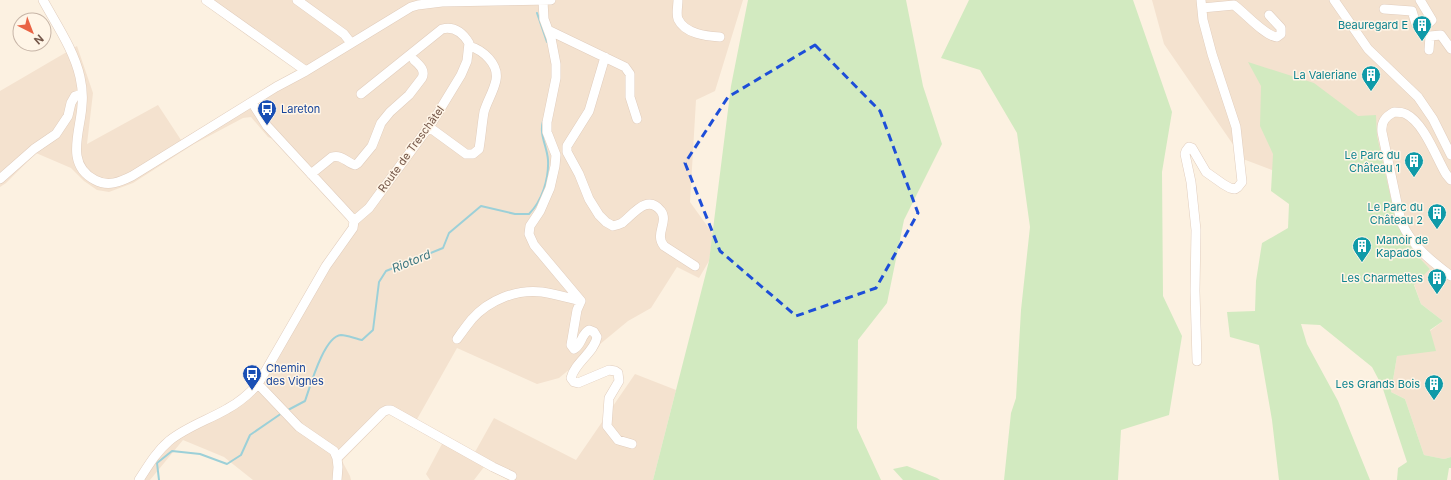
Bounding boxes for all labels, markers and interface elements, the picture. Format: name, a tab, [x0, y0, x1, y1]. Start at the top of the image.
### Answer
north arrow	[12, 12, 52, 52]
building icon: Beauregard E	[1411, 14, 1433, 42]
place label: Beauregard E	[1338, 18, 1408, 32]
text: N	[31, 31, 46, 47]
building icon: La Valeriane	[1360, 64, 1382, 92]
place label: La Valeriane	[1293, 68, 1357, 82]
bus stop icon: Lareton	[256, 98, 278, 126]
place label: Lareton	[281, 102, 320, 116]
street label: Route de Treschâtel	[375, 103, 447, 195]
place label: Le Parc du Château 1	[1344, 148, 1400, 175]
building icon: Le Parc du Château 1	[1403, 150, 1425, 178]
place label: Le Parc du Château 2	[1367, 200, 1423, 227]
building icon: Le Parc du Château 2	[1426, 202, 1448, 230]
place label: Manoir de Kapados	[1376, 233, 1428, 260]
building icon: Manoir de Kapados	[1351, 235, 1373, 263]
water label: Riotord	[389, 246, 433, 276]
building icon: Les Charmettes	[1426, 267, 1448, 295]
place label: Les Charmettes	[1341, 271, 1423, 285]
place label: Chemin des Vignes	[266, 361, 324, 388]
bus stop icon: Chemin des Vignes	[241, 363, 263, 391]
building icon: Les Grands Bois	[1423, 373, 1445, 401]
place label: Les Grands Bois	[1336, 377, 1420, 391]

